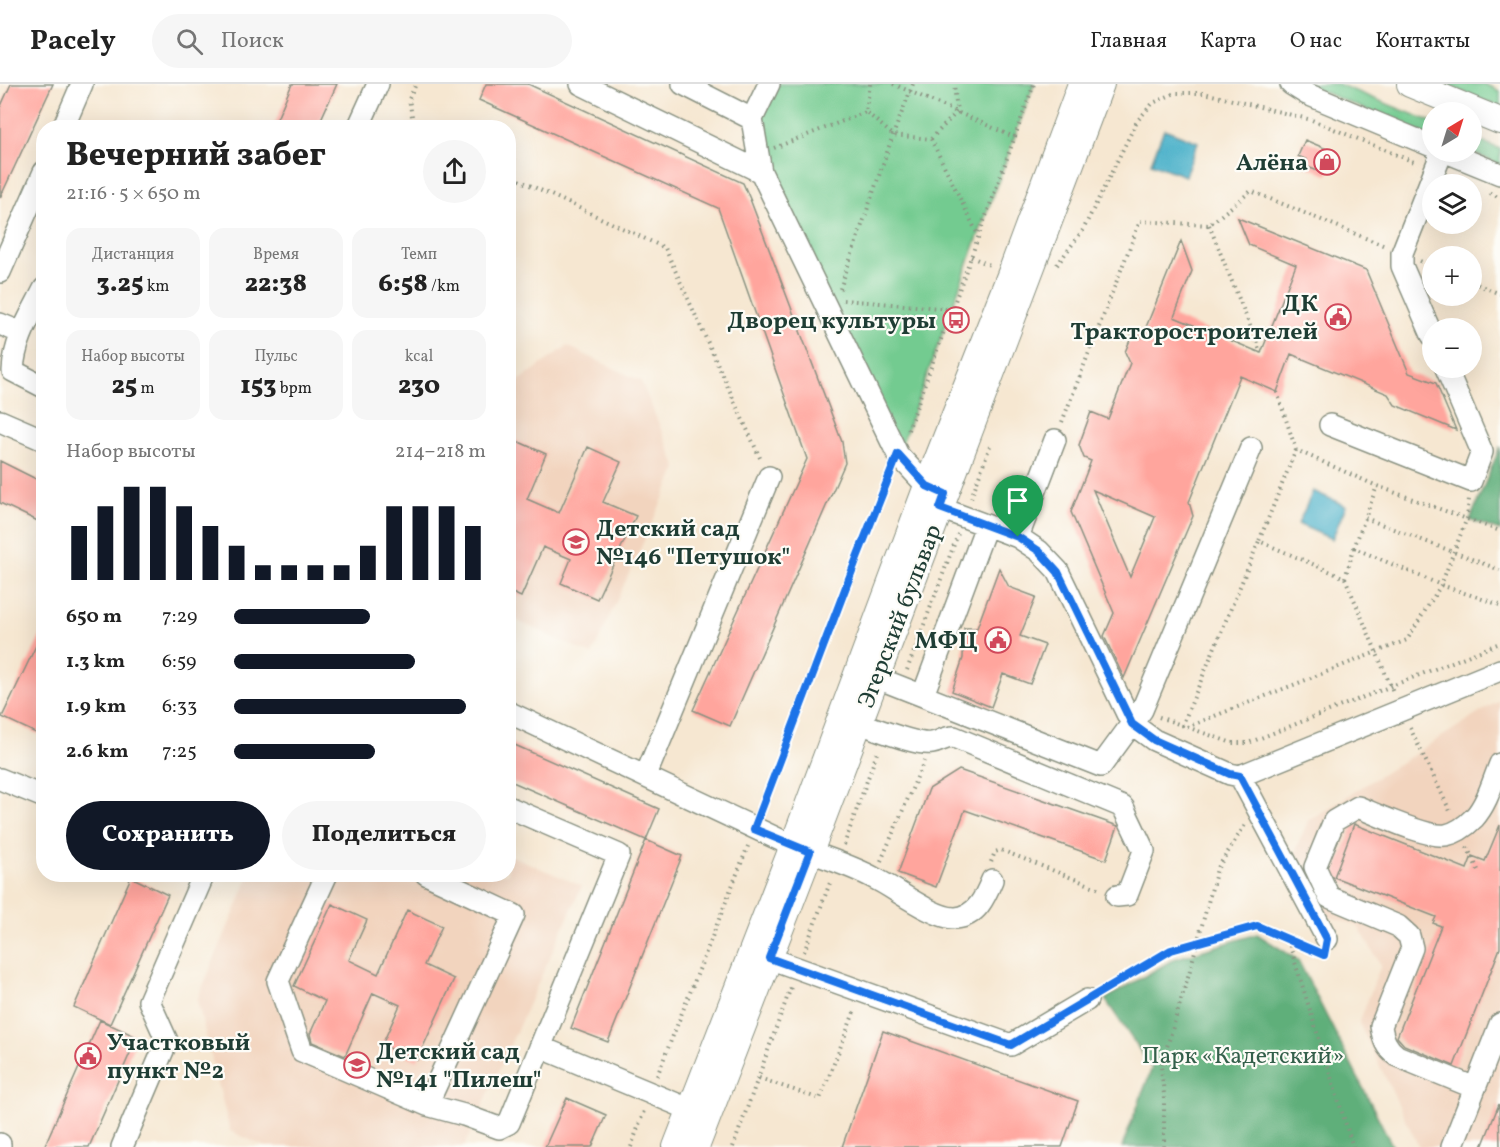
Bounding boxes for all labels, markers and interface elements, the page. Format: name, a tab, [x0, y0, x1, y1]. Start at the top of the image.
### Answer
search box	[152, 14, 572, 68]
text: Pacely	[30, 22, 116, 61]
icon: search	[173, 25, 206, 58]
text: Поиск	[221, 26, 284, 57]
text: Главная	[1090, 27, 1167, 56]
text: Карта	[1200, 27, 1257, 56]
text: О нас	[1290, 27, 1342, 56]
text: Контакты	[1375, 27, 1470, 56]
north arrow	[1422, 102, 1482, 162]
map controls	[1422, 102, 1482, 378]
text: Вечерний забег	[66, 134, 326, 180]
button: share	[423, 140, 486, 203]
place label: Алёна	[1236, 147, 1308, 181]
shop icon: Алёна	[1312, 147, 1342, 177]
button: layers	[1422, 174, 1482, 234]
text: 21:16 · 5 × 650 m	[66, 180, 201, 208]
text: Дистанция	[92, 244, 174, 266]
text: Время	[253, 244, 299, 266]
text: Темп	[401, 244, 437, 266]
button: +	[1422, 246, 1482, 306]
text: 3.25	[96, 266, 143, 302]
text: 22:38	[245, 266, 307, 302]
text: 6:58	[378, 266, 428, 302]
text: km	[143, 276, 170, 298]
text: /km	[428, 276, 460, 298]
place label: ДК Тракторостроителей	[1070, 288, 1318, 350]
public building icon: ДК Тракторостроителей	[1323, 302, 1353, 332]
place label: Дворец культуры	[727, 305, 936, 339]
bus stop icon: Дворец культуры	[941, 305, 971, 335]
button: −	[1422, 318, 1482, 378]
text: Набор высоты	[81, 346, 185, 368]
text: Пульс	[254, 346, 298, 368]
text: kcal	[405, 346, 433, 368]
text: 25	[111, 368, 137, 404]
text: 153	[240, 368, 277, 404]
text: 230	[398, 368, 440, 404]
text: m	[137, 378, 155, 400]
text: bpm	[277, 378, 312, 400]
text: Набор высоты	[66, 438, 196, 466]
text: 214–218 m	[395, 438, 486, 466]
pin	[992, 475, 1043, 537]
icon: arrive	[1001, 484, 1034, 517]
place label: Детский сад №146 "Петушок"	[596, 513, 790, 575]
street label: Эгерский бульвар	[850, 520, 952, 713]
school or university icon: Детский сад №146 "Петушок"	[561, 527, 591, 557]
text: 650 m	[66, 603, 122, 631]
text: 7:29	[162, 603, 197, 631]
place label: МФЦ	[915, 625, 978, 659]
public building icon: МФЦ	[983, 625, 1013, 655]
text: 1.3 km	[66, 648, 125, 676]
text: 6:59	[162, 648, 196, 676]
text: 1.9 km	[66, 693, 126, 721]
text: 6:33	[162, 693, 197, 721]
text: 2.6 km	[66, 738, 129, 766]
text: 7:25	[162, 738, 197, 766]
button: Сохранить	[66, 801, 270, 870]
button: Поделиться	[282, 801, 486, 870]
place label: Участковый пункт №2	[107, 1027, 250, 1089]
place label: Детский сад №141 "Пилеш"	[376, 1036, 542, 1098]
park label: Парк «Кадетский»	[1142, 1040, 1344, 1074]
public building icon: Участковый пункт №2	[73, 1041, 103, 1071]
school or university icon: Детский сад №141 "Пилеш"	[342, 1050, 372, 1080]

